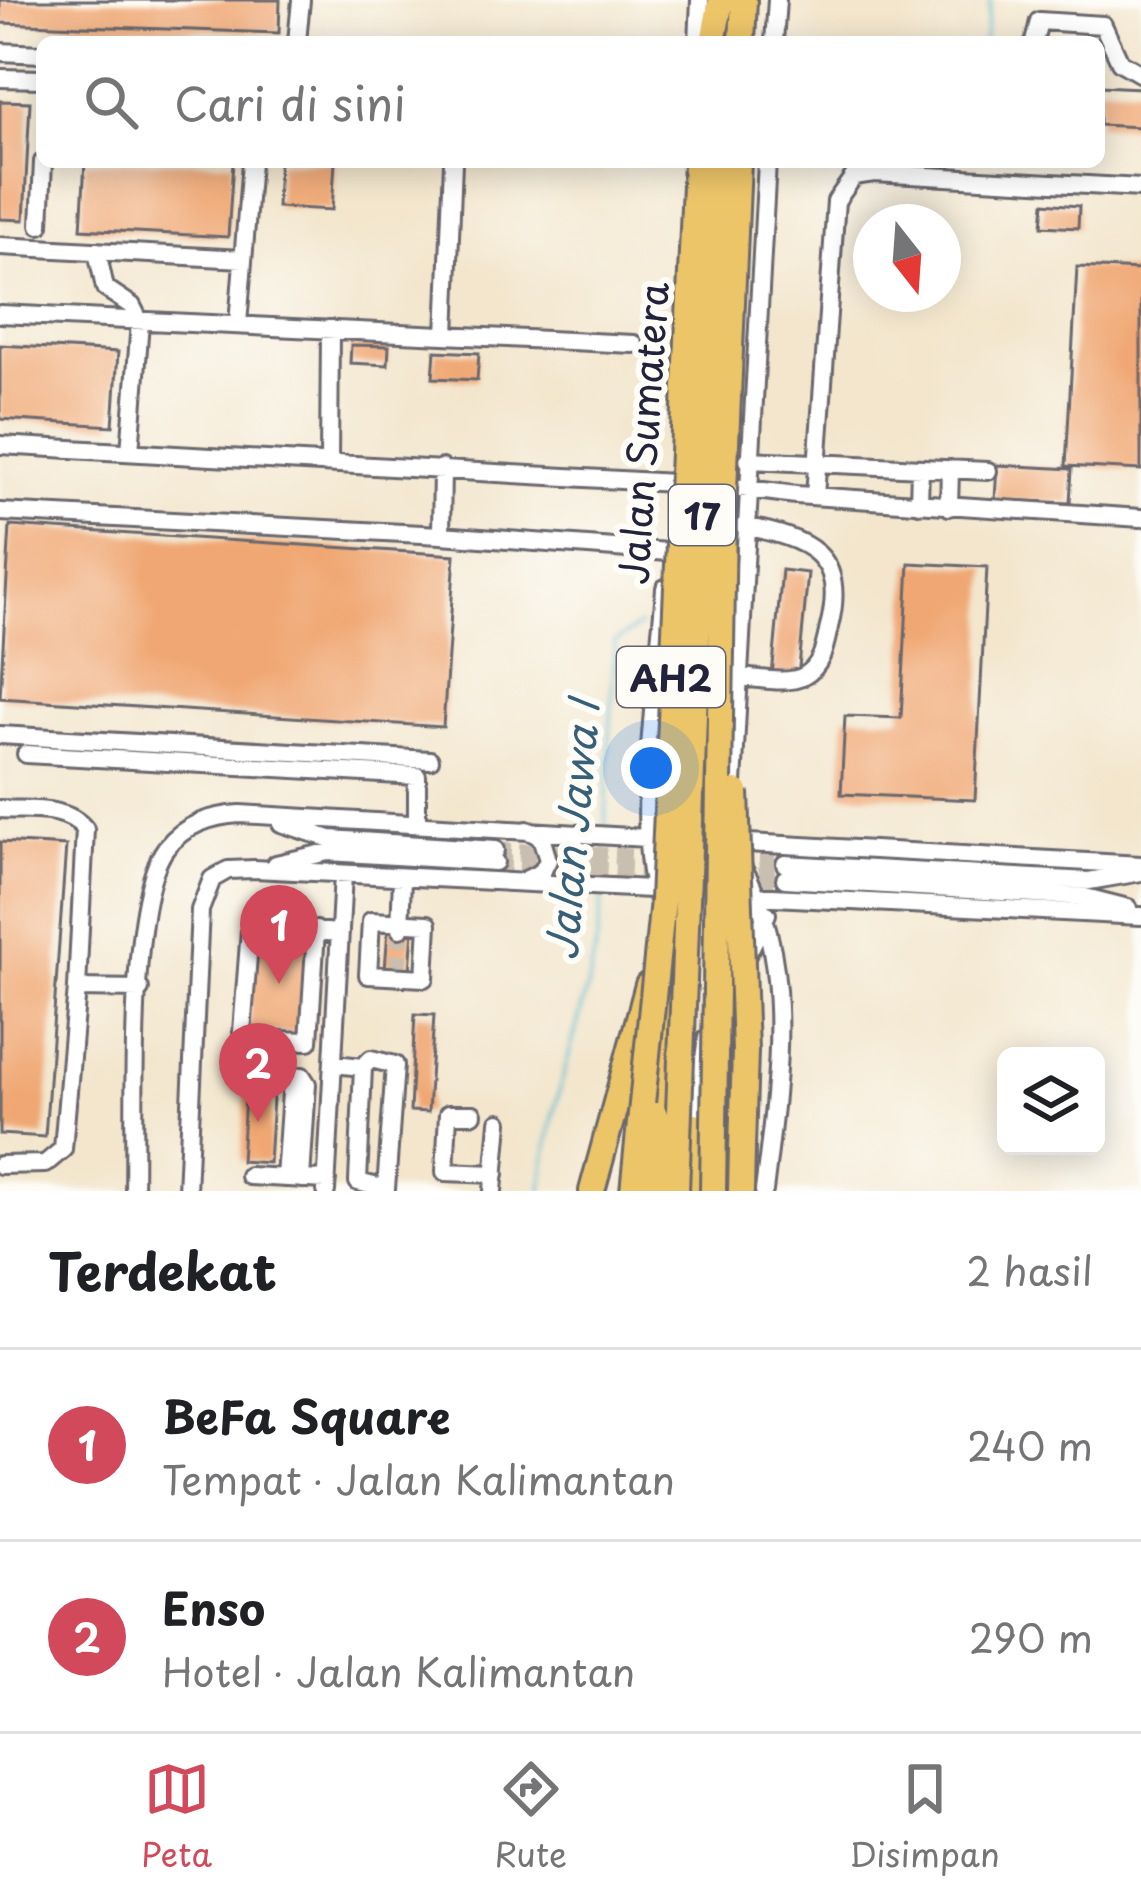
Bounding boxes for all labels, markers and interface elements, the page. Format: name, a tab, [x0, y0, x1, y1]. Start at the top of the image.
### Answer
search box	[36, 36, 1105, 168]
text: Cari di sini	[174, 68, 406, 136]
icon: search	[78, 69, 144, 135]
north arrow	[853, 204, 961, 312]
street label: Jalan Sumatera	[602, 280, 682, 586]
road number: 17	[669, 485, 735, 545]
road number: AH2	[617, 647, 725, 707]
water label: Jalan Jawa I	[528, 693, 614, 963]
your location	[621, 738, 681, 798]
pin: 1	[240, 885, 318, 984]
pin: 2	[219, 1023, 297, 1122]
map controls	[997, 1047, 1105, 1155]
button: layers	[997, 1047, 1105, 1155]
text: Terdekat	[48, 1231, 277, 1308]
text: 2 hasil	[966, 1240, 1093, 1299]
text: BeFa Square	[162, 1381, 451, 1449]
text: 1	[78, 1415, 96, 1474]
text: 240 m	[967, 1415, 1093, 1474]
text: Tempat · Jalan Kalimantan	[162, 1449, 675, 1508]
text: Enso	[162, 1573, 265, 1641]
text: 2	[73, 1607, 101, 1666]
text: 290 m	[969, 1607, 1093, 1666]
text: Hotel · Jalan Kalimantan	[162, 1641, 635, 1700]
tab: Peta	[141, 1756, 212, 1878]
tab: Rute	[494, 1756, 567, 1878]
tab: Disimpan	[849, 1756, 1000, 1878]

